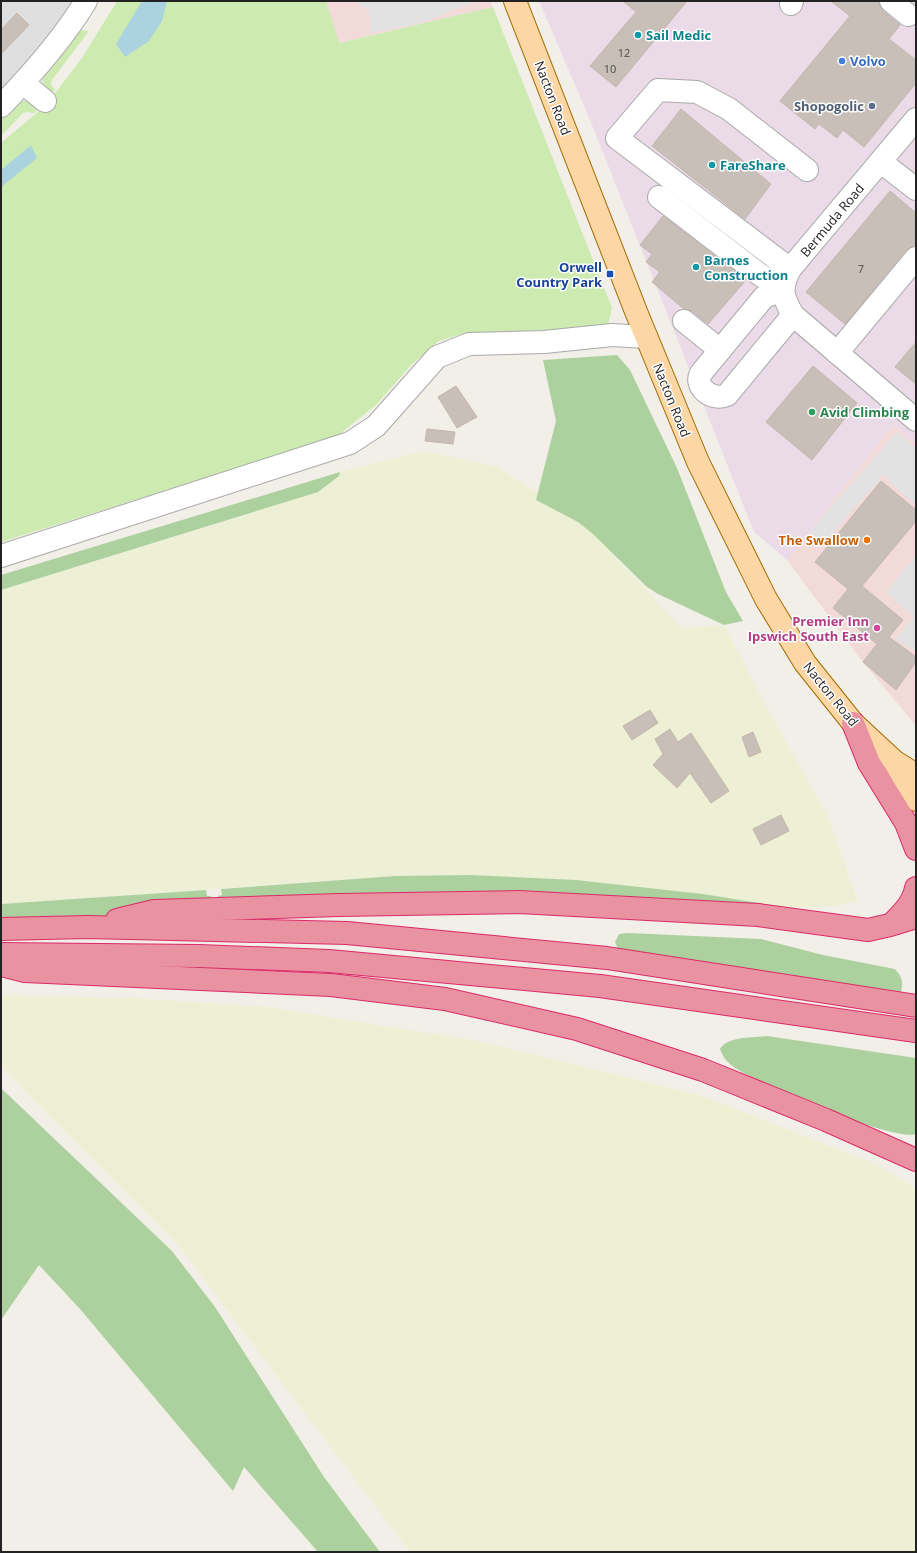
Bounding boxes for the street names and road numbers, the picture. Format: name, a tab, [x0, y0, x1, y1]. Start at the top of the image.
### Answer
street label: Nacton Road	[531, 58, 575, 138]
street label: Bermuda Road	[796, 180, 868, 260]
street label: Nacton Road	[649, 360, 695, 440]
street label: Nacton Road	[799, 658, 863, 730]

